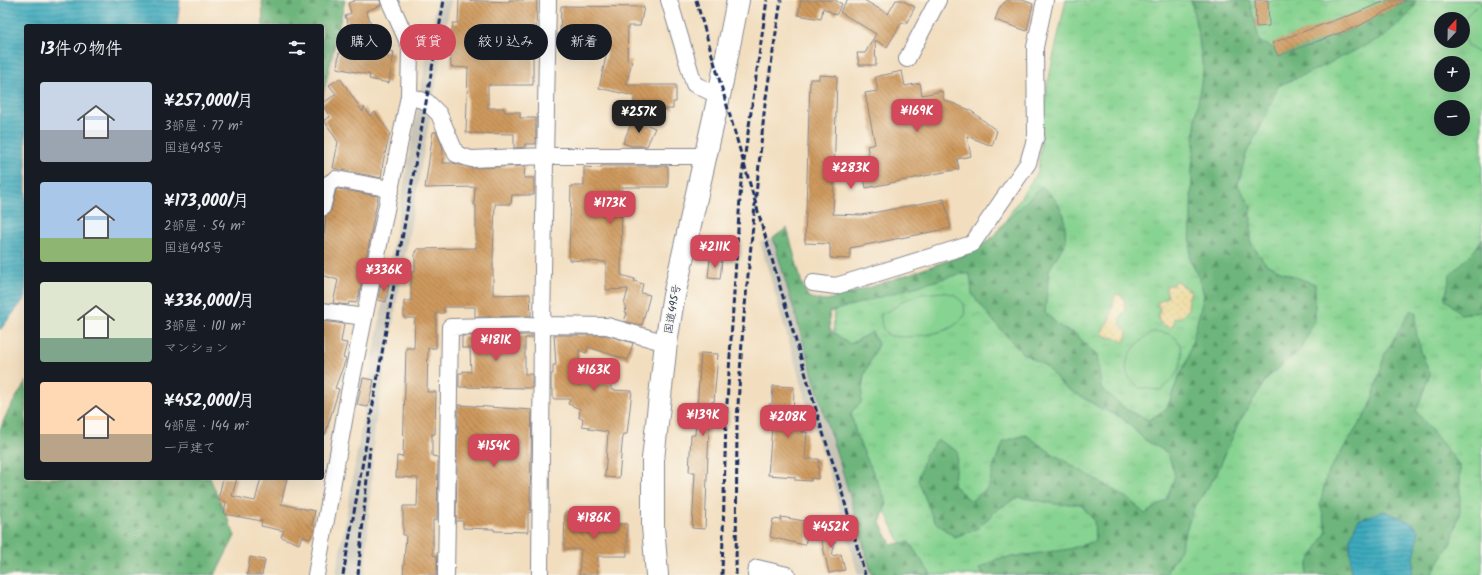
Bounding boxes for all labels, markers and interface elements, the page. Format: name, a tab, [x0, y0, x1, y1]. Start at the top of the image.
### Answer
north arrow	[1434, 12, 1470, 48]
map controls	[1434, 12, 1470, 136]
chip: 購入	[336, 24, 392, 60]
chip: 賃貸	[400, 24, 456, 60]
chip: 絞り込み	[464, 24, 548, 60]
chip: 新着	[556, 24, 612, 60]
text: 13件の物件	[40, 36, 122, 63]
icon: filters	[286, 37, 308, 59]
button: +	[1434, 56, 1470, 92]
text: ¥257,000/月	[164, 88, 253, 115]
icon: home	[72, 98, 120, 146]
pin: ¥169K	[889, 99, 945, 133]
pin: ¥257K	[611, 100, 667, 134]
button: −	[1434, 100, 1470, 136]
text: ¥169K	[900, 101, 934, 122]
text: ¥257K	[621, 102, 657, 123]
text: 3部屋 · 77 m²	[164, 116, 242, 137]
text: 国道495号	[164, 138, 224, 159]
pin: ¥283K	[823, 156, 879, 190]
text: ¥283K	[832, 158, 870, 179]
text: ¥173,000/月	[164, 188, 249, 215]
pin: ¥173K	[582, 191, 638, 225]
text: ¥173K	[594, 193, 627, 214]
icon: home	[72, 198, 120, 246]
text: 2部屋 · 54 m²	[164, 216, 245, 237]
pin: ¥211K	[687, 235, 743, 269]
text: ¥211K	[699, 237, 731, 258]
text: 国道495号	[164, 238, 224, 259]
pin: ¥336K	[356, 258, 412, 292]
text: ¥336K	[365, 260, 403, 281]
street label: 国道495号	[660, 283, 686, 336]
text: ¥336,000/月	[164, 288, 255, 315]
icon: home	[72, 298, 120, 346]
text: 3部屋 · 101 m²	[164, 316, 245, 337]
pin: ¥181K	[468, 328, 524, 362]
text: ¥181K	[480, 330, 512, 351]
text: マンション	[164, 338, 228, 359]
pin: ¥163K	[566, 358, 622, 392]
text: ¥163K	[577, 360, 611, 381]
text: ¥452,000/月	[164, 388, 255, 415]
icon: home	[72, 398, 120, 446]
pin: ¥139K	[675, 403, 731, 437]
text: ¥139K	[686, 405, 720, 426]
pin: ¥208K	[760, 405, 816, 439]
text: ¥208K	[769, 407, 807, 428]
text: 4部屋 · 144 m²	[164, 416, 249, 437]
pin: ¥154K	[466, 434, 522, 468]
text: ¥154K	[477, 436, 511, 457]
text: 一戸建て	[164, 438, 216, 459]
pin: ¥186K	[566, 506, 622, 540]
text: ¥186K	[577, 508, 611, 529]
pin: ¥452K	[803, 515, 859, 549]
text: ¥452K	[812, 517, 850, 538]

